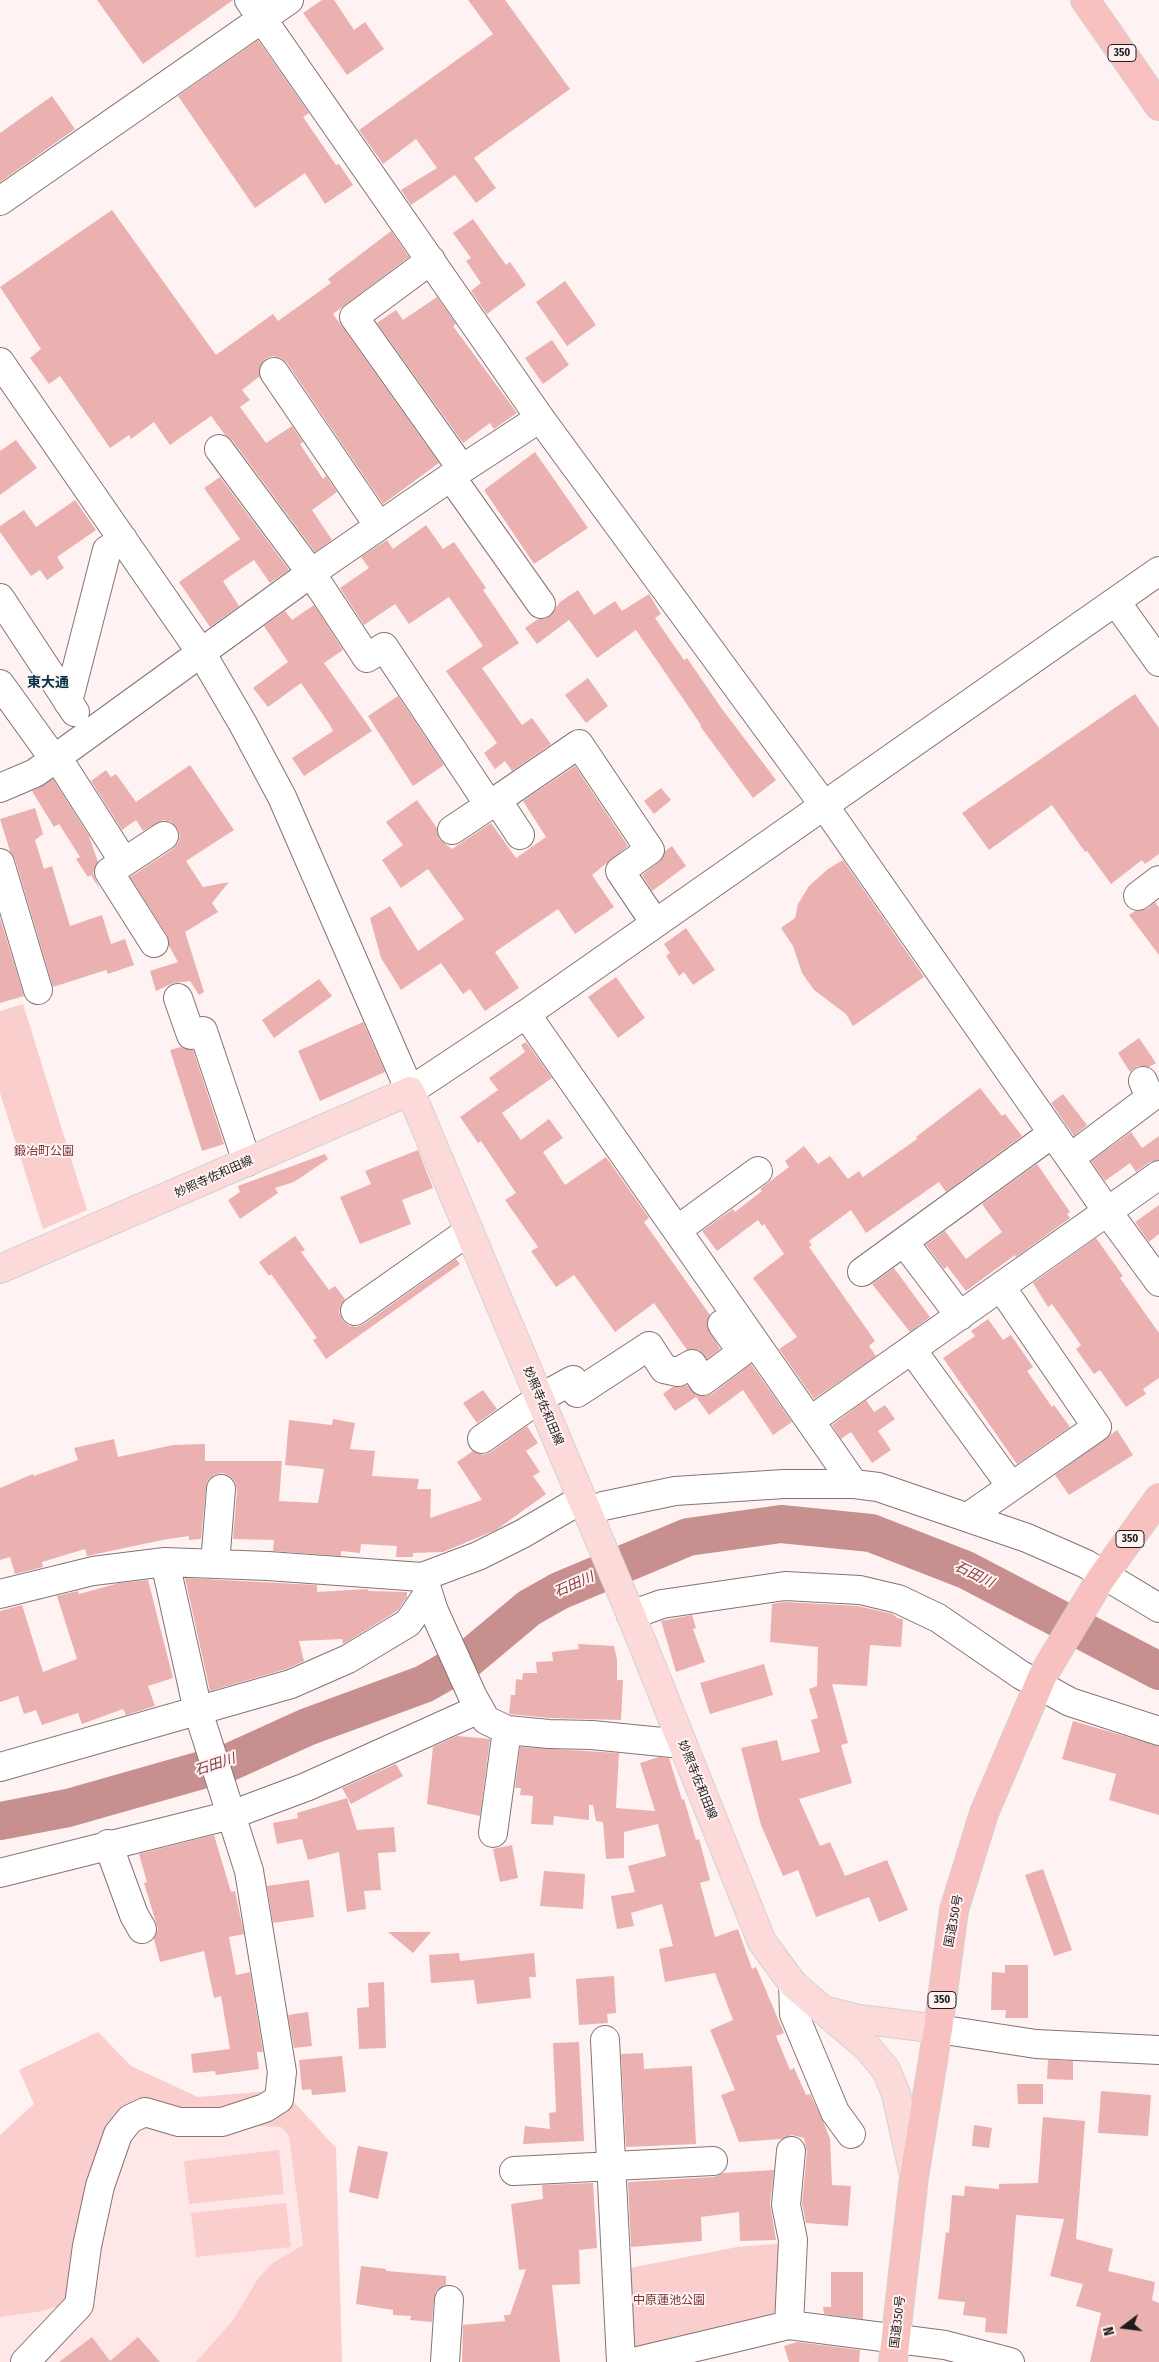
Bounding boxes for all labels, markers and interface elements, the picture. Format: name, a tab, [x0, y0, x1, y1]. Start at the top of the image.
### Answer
road number: 350	[1108, 44, 1136, 62]
district label: 東大通	[27, 675, 69, 691]
park label: 鍛冶町公園	[14, 1145, 74, 1159]
street label: 妙照寺佐和田線	[173, 1153, 255, 1201]
street label: 妙照寺佐和田線	[520, 1365, 566, 1447]
road number: 350	[1116, 1530, 1144, 1548]
water label: 石田川	[951, 1558, 997, 1592]
water label: 石田川	[551, 1569, 597, 1601]
street label: 妙照寺佐和田線	[675, 1738, 719, 1822]
water label: 石田川	[192, 1751, 238, 1779]
street label: 国道350号	[942, 1894, 966, 1948]
road number: 350	[928, 1992, 956, 2008]
park label: 中原蓮池公園	[633, 2294, 705, 2308]
street label: 国道350号	[888, 2295, 908, 2349]
north arrow	[1099, 2302, 1149, 2352]
text: N	[1100, 2325, 1118, 2337]

